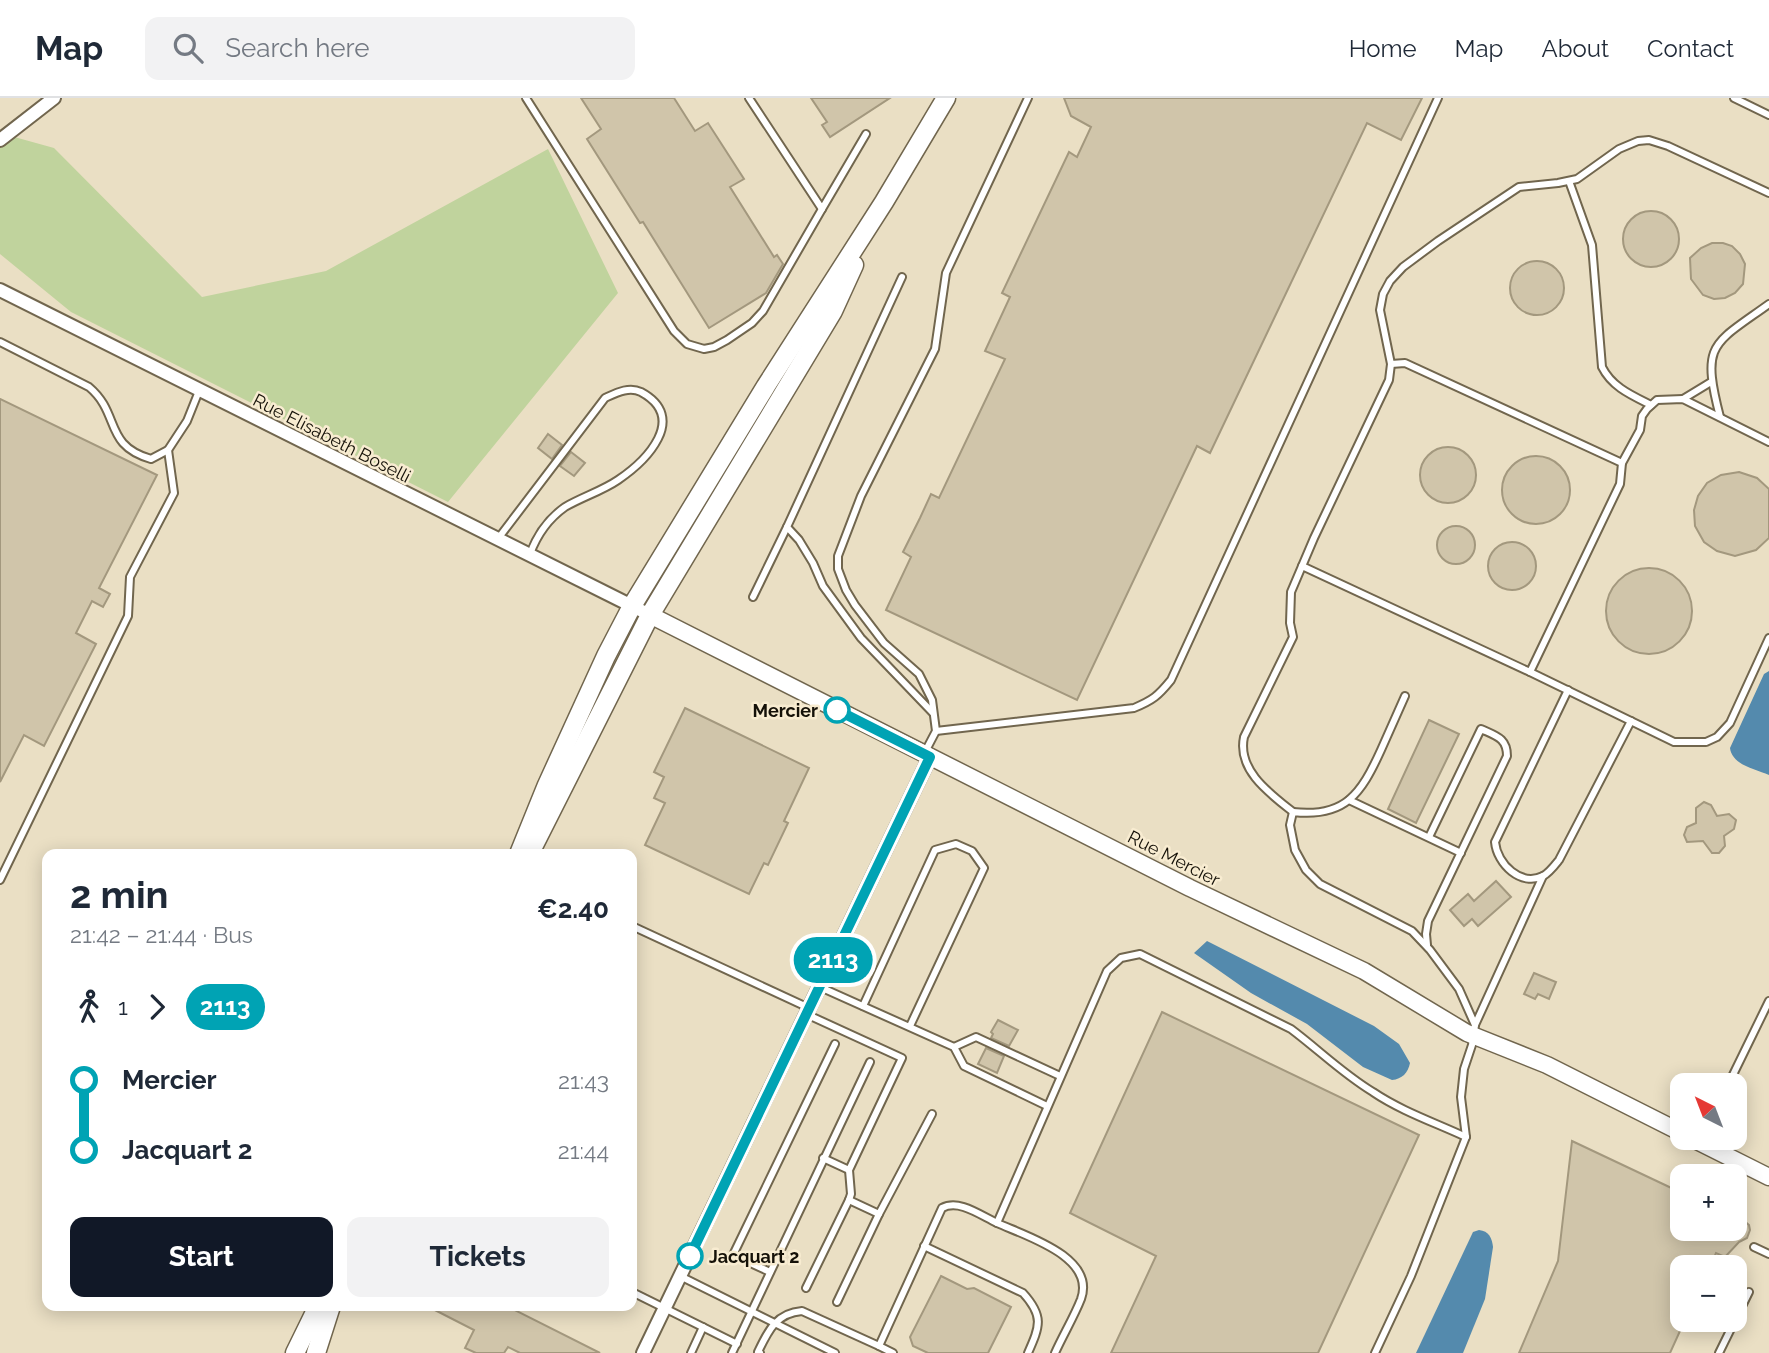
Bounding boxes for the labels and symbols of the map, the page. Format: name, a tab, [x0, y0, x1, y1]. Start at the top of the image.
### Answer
street label: Rue Elisabeth Boselli	[250, 389, 414, 487]
marker: Mercier	[824, 697, 850, 723]
place label: Mercier	[752, 700, 818, 721]
street label: Rue Mercier	[1125, 826, 1224, 890]
line badge: 2113	[784, 937, 882, 983]
north arrow	[1670, 1073, 1746, 1150]
marker: Jacquart 2	[677, 1243, 703, 1269]
place label: Jacquart 2	[709, 1246, 799, 1267]

